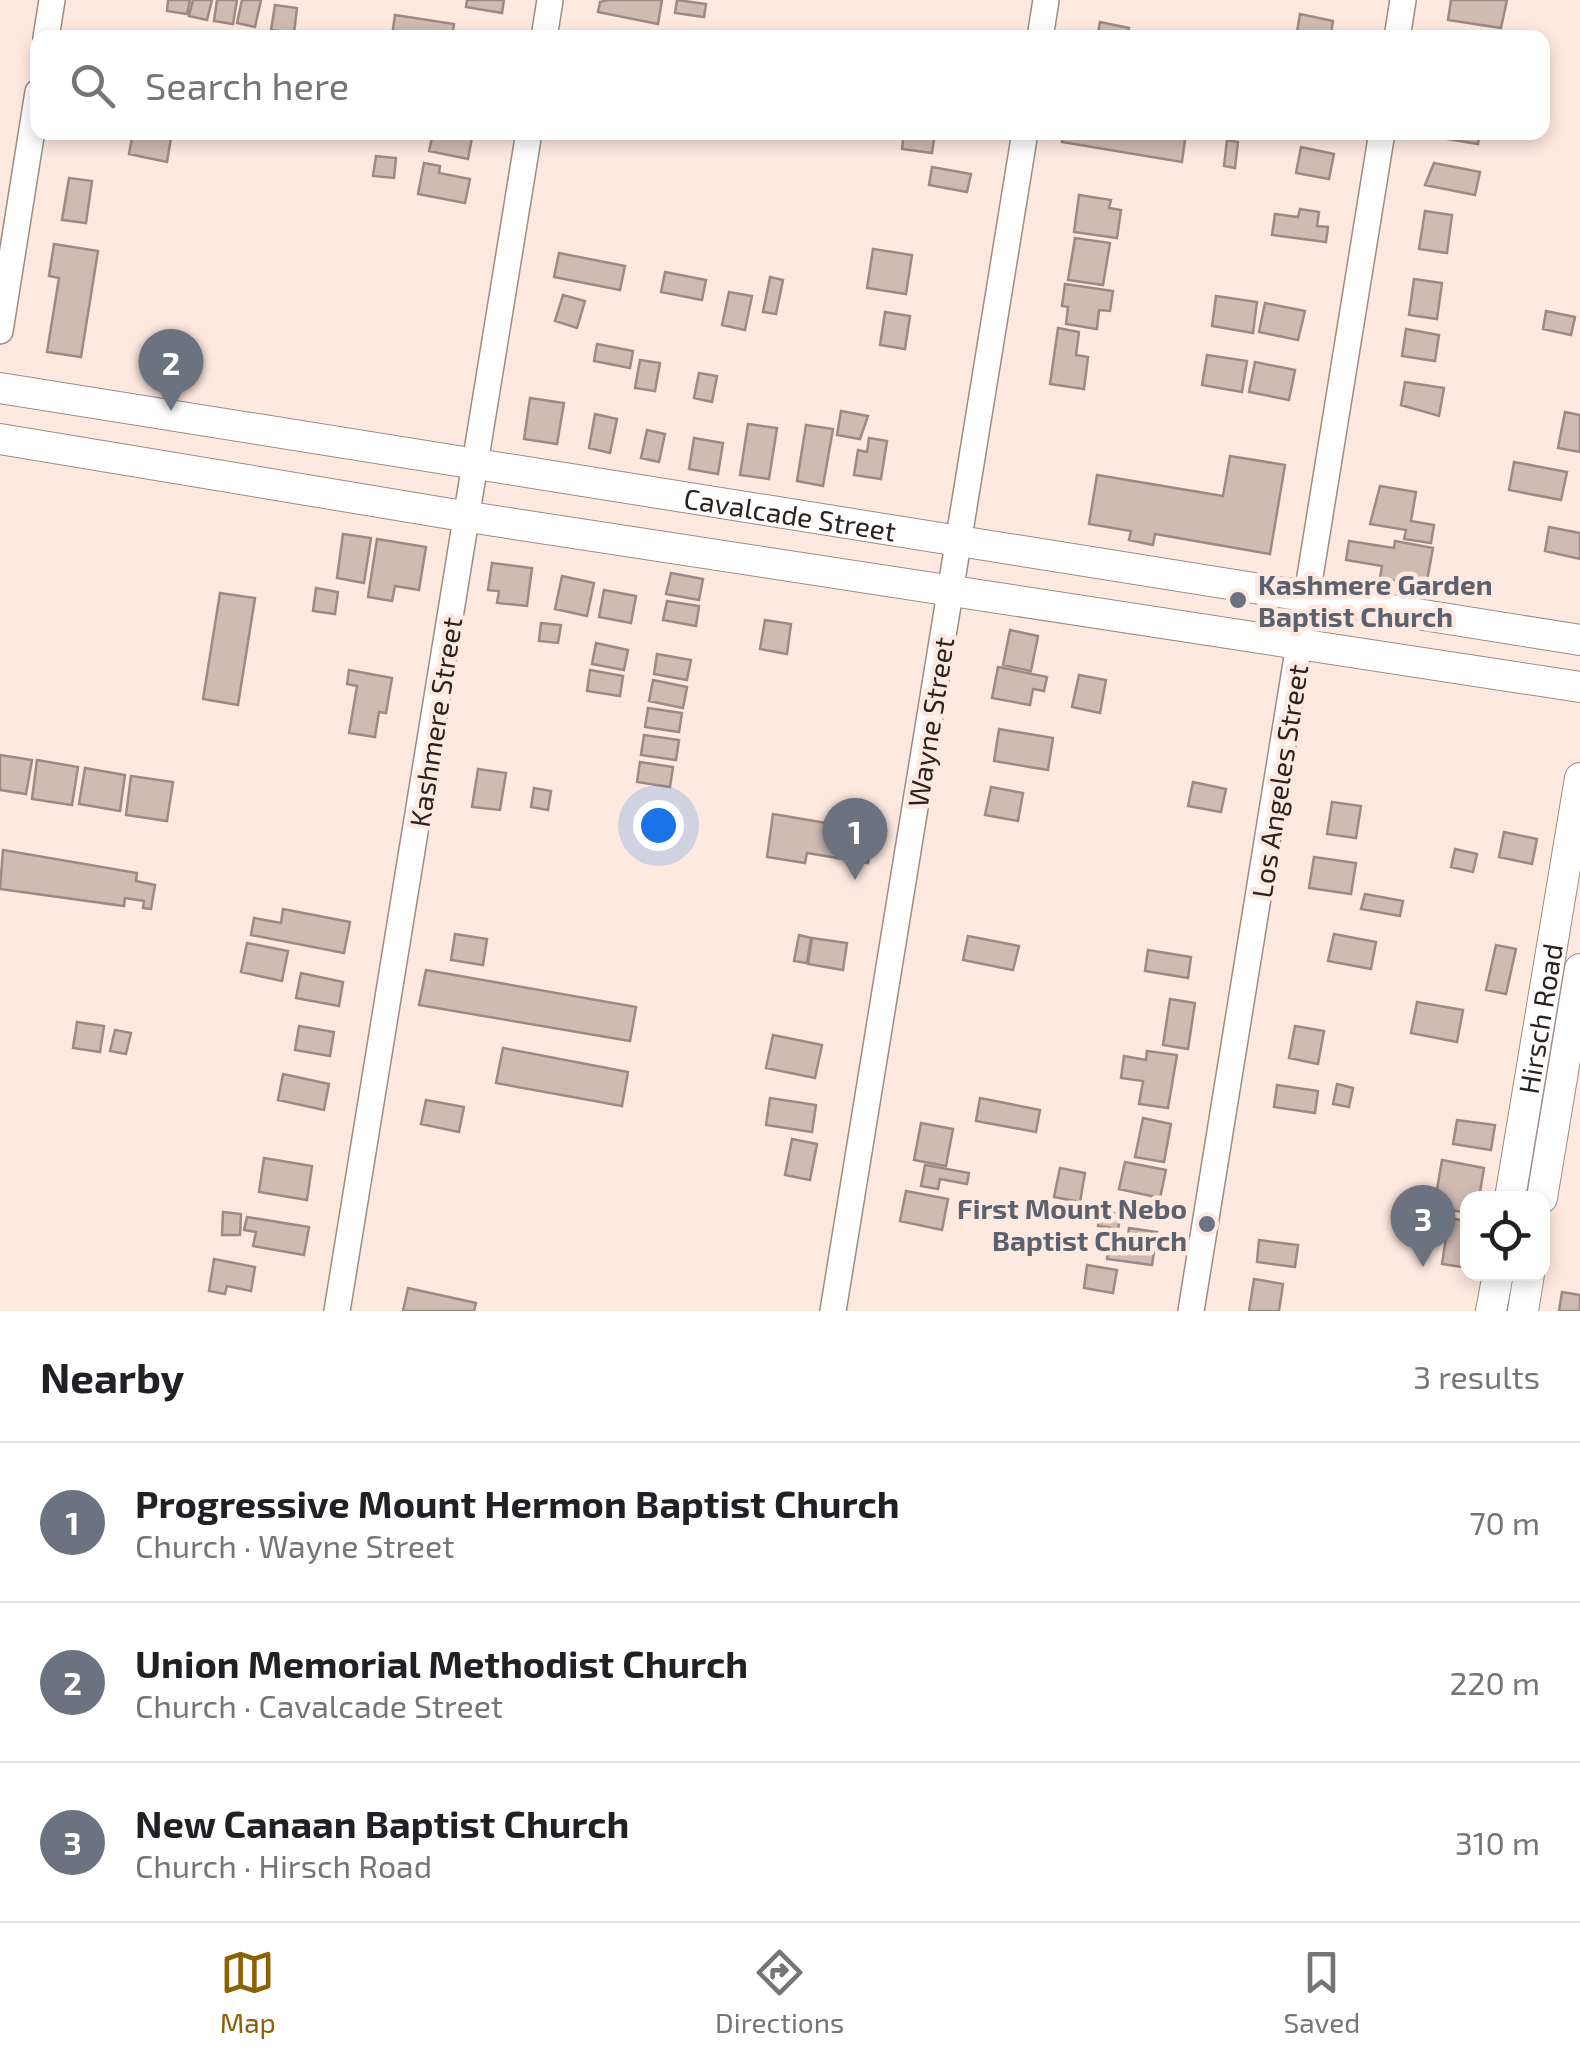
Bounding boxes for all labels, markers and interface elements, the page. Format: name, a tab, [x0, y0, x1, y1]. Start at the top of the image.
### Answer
search box	[30, 30, 1550, 140]
icon: search	[65, 58, 120, 113]
text: Search here	[145, 62, 349, 108]
pin: 2	[138, 328, 204, 411]
street label: Cavalcade Street	[682, 480, 898, 548]
place label: Kashmere Garden Baptist Church	[1258, 567, 1493, 633]
marker: Kashmere Garden Baptist Church	[1227, 589, 1249, 611]
street label: Kashmere Street	[402, 615, 468, 829]
street label: Wayne Street	[900, 635, 960, 809]
street label: Los Angeles Street	[1244, 662, 1314, 900]
pin: 1	[822, 798, 888, 880]
your location	[633, 800, 684, 851]
street label: Hirsch Road	[1511, 941, 1569, 1096]
pin: 3	[1390, 1184, 1456, 1267]
place label: First Mount Nebo Baptist Church	[957, 1191, 1187, 1257]
map controls	[1460, 1191, 1550, 1281]
button: locate	[1460, 1191, 1550, 1281]
marker: First Mount Nebo Baptist Church	[1196, 1213, 1218, 1235]
text: Nearby	[40, 1351, 184, 1401]
text: 3 results	[1413, 1357, 1540, 1395]
text: Progressive Mount Hermon Baptist Church	[135, 1480, 900, 1526]
text: 1	[66, 1503, 79, 1541]
text: 70 m	[1469, 1503, 1540, 1541]
text: Church · Wayne Street	[135, 1526, 454, 1564]
text: Union Memorial Methodist Church	[135, 1640, 748, 1686]
text: 2	[63, 1663, 82, 1701]
text: 220 m	[1450, 1663, 1540, 1701]
text: Church · Cavalcade Street	[135, 1686, 503, 1724]
text: New Canaan Baptist Church	[135, 1800, 629, 1846]
text: 3	[63, 1823, 82, 1861]
text: 310 m	[1455, 1823, 1540, 1861]
text: Church · Hirsch Road	[135, 1846, 432, 1884]
tab: Map	[220, 1945, 276, 2039]
tab: Directions	[715, 1945, 844, 2039]
tab: Saved	[1284, 1945, 1360, 2039]

